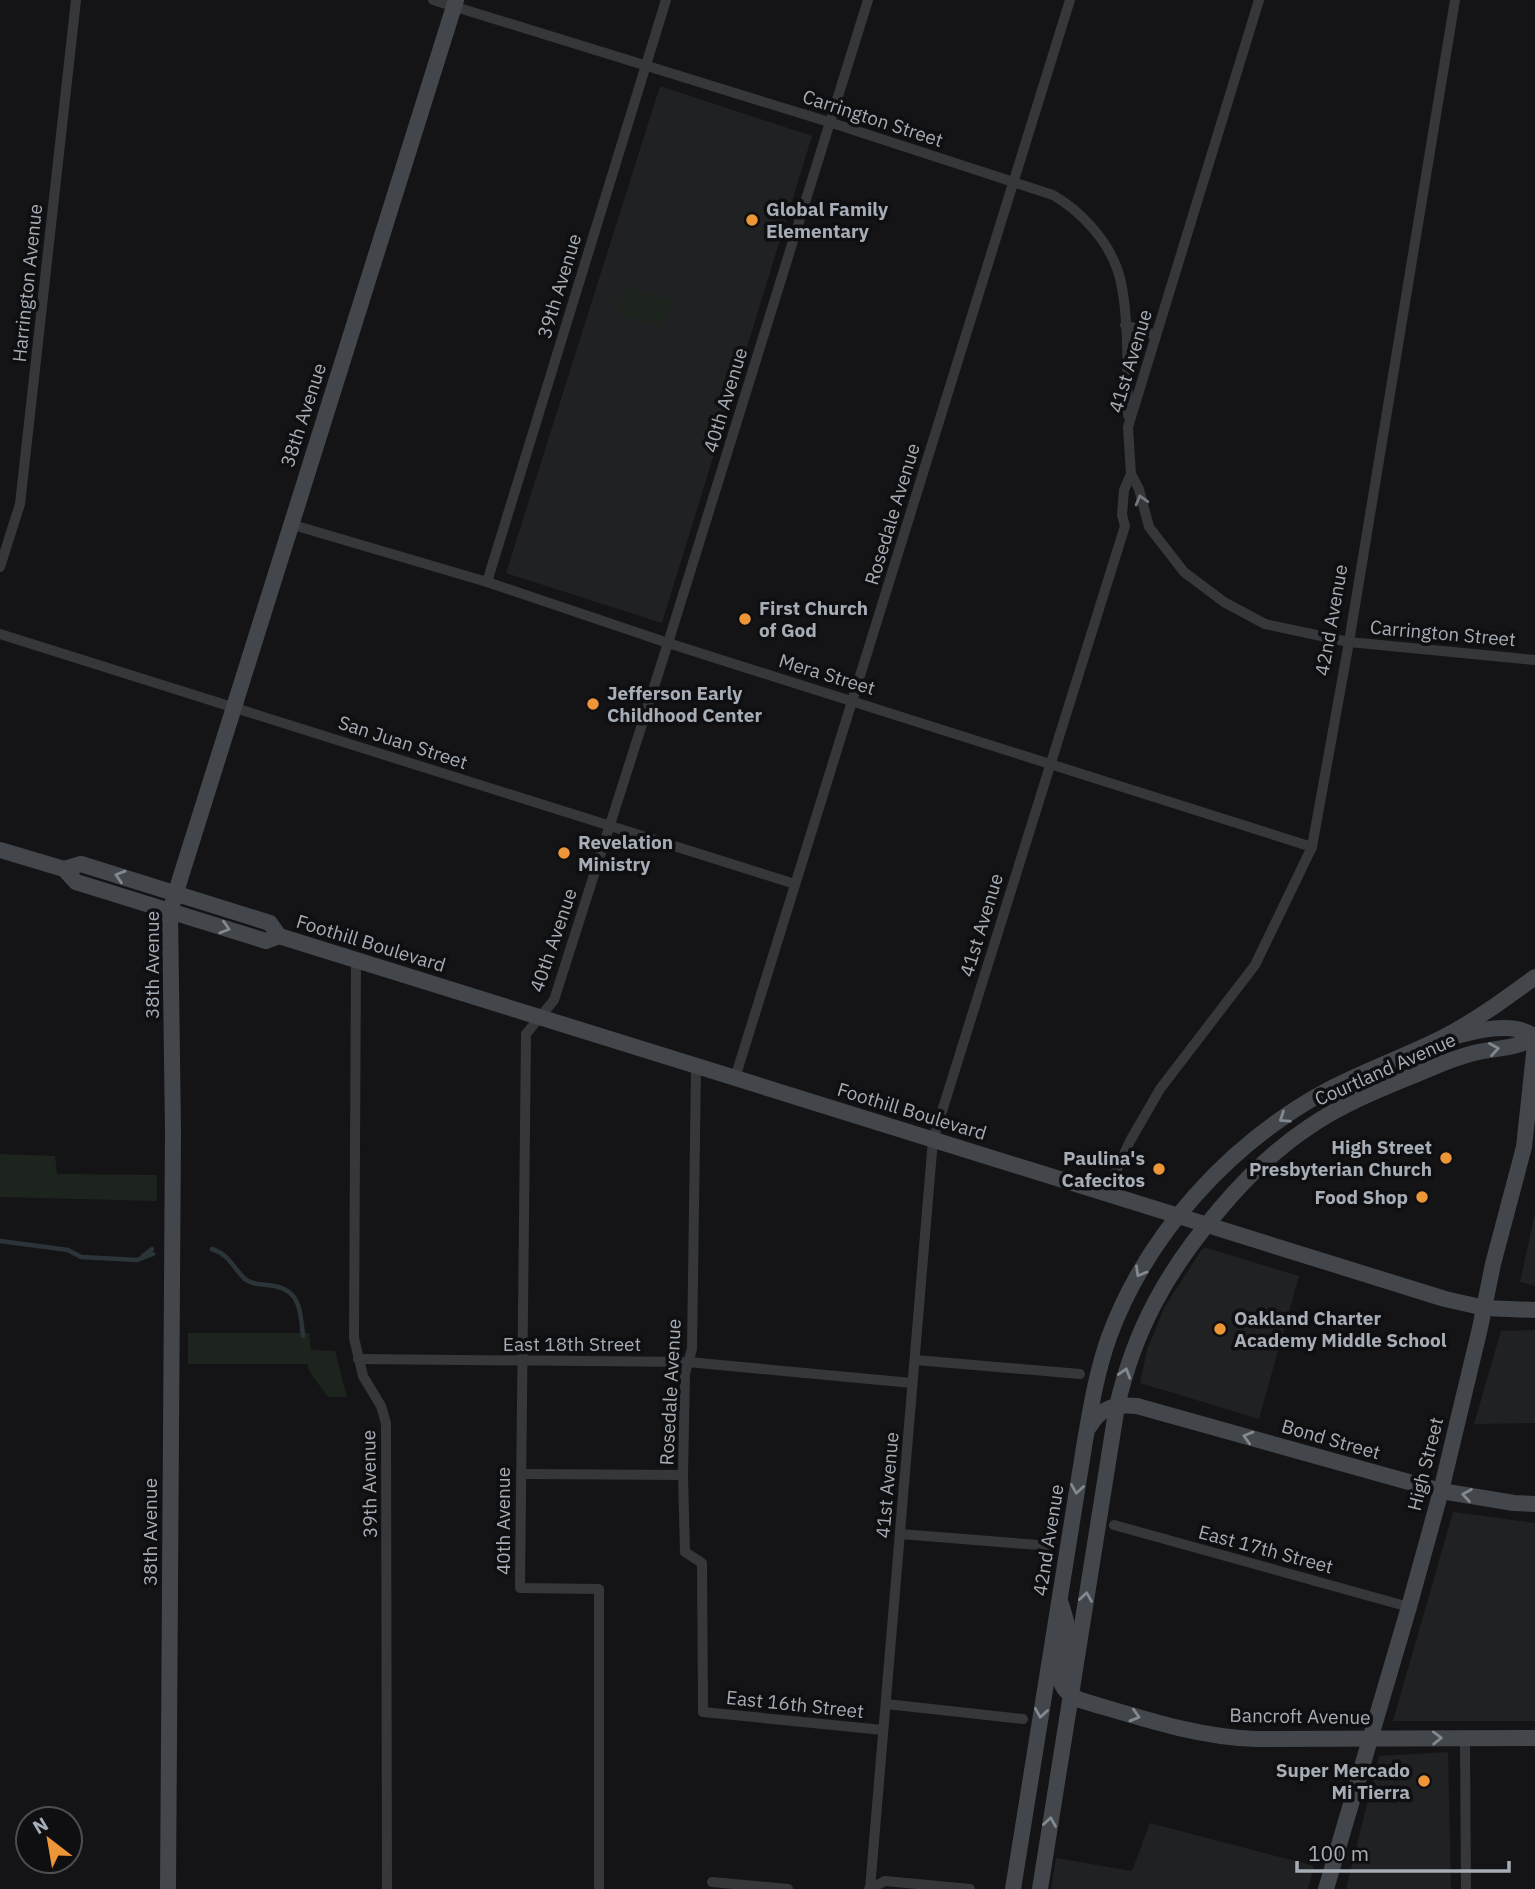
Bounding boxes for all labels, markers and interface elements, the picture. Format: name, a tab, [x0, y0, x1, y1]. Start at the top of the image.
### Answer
street label: Carrington Street	[800, 84, 946, 152]
place label: Global Family Elementary	[766, 197, 889, 243]
street label: Harrington Avenue	[7, 203, 47, 363]
marker: Global Family Elementary	[744, 212, 760, 228]
street label: 39th Avenue	[532, 231, 586, 341]
street label: 41st Avenue	[1103, 307, 1157, 415]
street label: 40th Avenue	[698, 345, 752, 455]
street label: 38th Avenue	[275, 360, 331, 470]
street label: Rosedale Avenue	[859, 440, 925, 588]
one-way arrow	[1135, 494, 1150, 506]
street label: 42nd Avenue	[1309, 562, 1353, 678]
place label: First Church of God	[759, 596, 868, 642]
marker: First Church of God	[737, 611, 753, 627]
street label: Carrington Street	[1369, 615, 1517, 651]
street label: Mera Street	[776, 648, 878, 700]
place label: Jefferson Early Childhood Center	[607, 681, 762, 727]
marker: Jefferson Early Childhood Center	[585, 696, 601, 712]
street label: San Juan Street	[335, 710, 471, 774]
place label: Revelation Ministry	[578, 830, 673, 876]
marker: Revelation Ministry	[556, 845, 572, 861]
one-way arrow	[114, 870, 126, 885]
street label: 41st Avenue	[954, 871, 1008, 979]
street label: 40th Avenue	[524, 885, 582, 995]
street label: Foothill Boulevard	[293, 909, 449, 977]
street label: 38th Avenue	[140, 911, 164, 1019]
one-way arrow	[218, 920, 231, 934]
street label: Courtland Avenue	[1311, 1027, 1459, 1111]
one-way arrow	[1488, 1042, 1500, 1057]
street label: Foothill Boulevard	[834, 1077, 990, 1145]
one-way arrow	[1279, 1110, 1292, 1122]
place label: High Street Presbyterian Church	[1249, 1135, 1432, 1181]
place label: Paulina's Cafecitos	[1062, 1146, 1145, 1192]
marker: High Street Presbyterian Church	[1438, 1150, 1454, 1166]
marker: Paulina's Cafecitos	[1151, 1161, 1167, 1177]
place label: Food Shop	[1315, 1185, 1408, 1209]
marker: Food Shop	[1414, 1189, 1430, 1205]
one-way arrow	[1135, 1265, 1148, 1277]
place label: Oakland Charter Academy Middle School	[1234, 1306, 1447, 1352]
street label: Rosedale Avenue	[654, 1318, 686, 1466]
marker: Oakland Charter Academy Middle School	[1212, 1321, 1228, 1337]
street label: East 18th Street	[503, 1332, 641, 1356]
one-way arrow	[1117, 1367, 1132, 1379]
street label: Bond Street	[1279, 1413, 1383, 1465]
street label: High Street	[1402, 1415, 1448, 1513]
street label: 39th Avenue	[356, 1430, 382, 1538]
street label: 41st Avenue	[870, 1431, 904, 1539]
one-way arrow	[1242, 1431, 1254, 1446]
street label: 40th Avenue	[491, 1467, 515, 1575]
street label: 38th Avenue	[138, 1478, 162, 1586]
street label: 42nd Avenue	[1027, 1483, 1069, 1597]
one-way arrow	[1070, 1483, 1085, 1495]
one-way arrow	[1461, 1488, 1473, 1503]
street label: East 17th Street	[1196, 1520, 1336, 1578]
one-way arrow	[1078, 1591, 1093, 1603]
street label: East 16th Street	[725, 1685, 865, 1723]
street label: Bancroft Avenue	[1229, 1703, 1371, 1729]
one-way arrow	[1034, 1708, 1049, 1719]
one-way arrow	[1129, 1708, 1141, 1722]
one-way arrow	[1432, 1730, 1443, 1746]
place label: Super Mercado Mi Tierra	[1276, 1758, 1410, 1804]
marker: Super Mercado Mi Tierra	[1416, 1773, 1432, 1789]
north arrow	[14, 1805, 84, 1875]
text: N	[28, 1812, 52, 1839]
one-way arrow	[1042, 1816, 1057, 1827]
scale bar	[1297, 1829, 1509, 1873]
text: 100 m	[1308, 1839, 1369, 1867]

